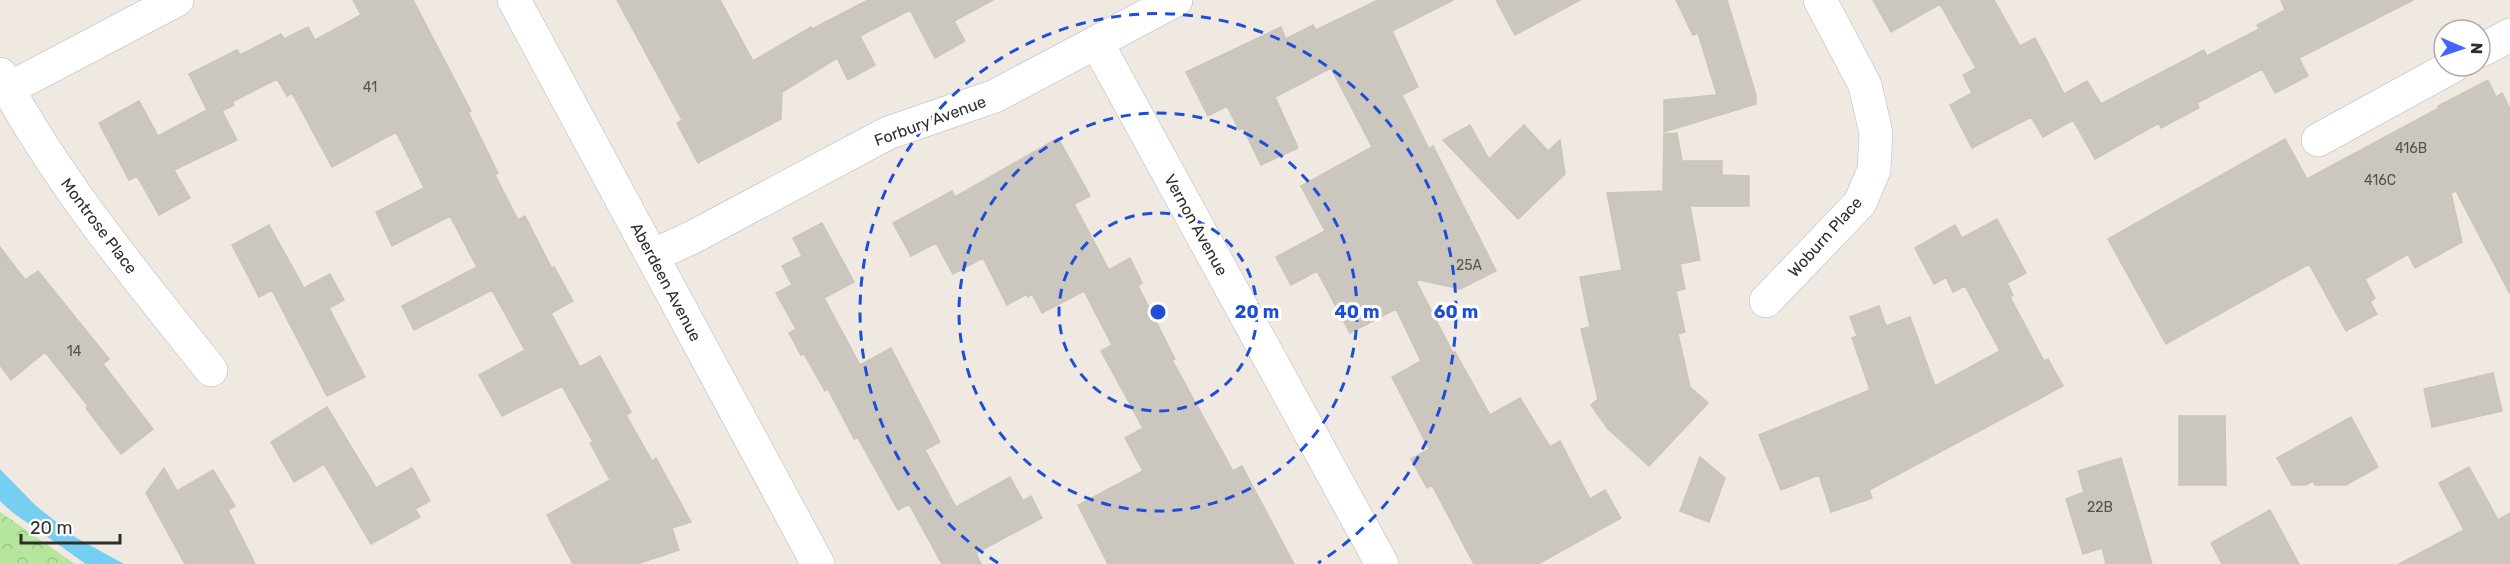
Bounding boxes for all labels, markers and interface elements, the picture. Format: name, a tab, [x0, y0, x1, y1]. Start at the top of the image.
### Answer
north arrow	[2432, 18, 2492, 78]
text: N	[2467, 42, 2486, 55]
house number: 41	[363, 79, 377, 96]
street label: Forbury Avenue	[871, 92, 989, 150]
house number: 416B	[2395, 140, 2427, 157]
street label: Vernon Avenue	[1160, 171, 1232, 279]
house number: 416C	[2364, 172, 2396, 189]
street label: Montrose Place	[57, 174, 141, 278]
street label: Woburn Place	[1784, 193, 1866, 281]
street label: Aberdeen Avenue	[627, 219, 705, 345]
house number: 25A	[1456, 257, 1483, 274]
text: 20 m	[1235, 301, 1279, 323]
text: 40 m	[1335, 301, 1379, 323]
text: 60 m	[1434, 301, 1478, 323]
centre of rings	[1148, 302, 1168, 322]
house number: 14	[67, 343, 82, 360]
house number: 22B	[2087, 499, 2113, 516]
scale bar	[21, 507, 120, 545]
text: 20 m	[30, 517, 72, 539]

